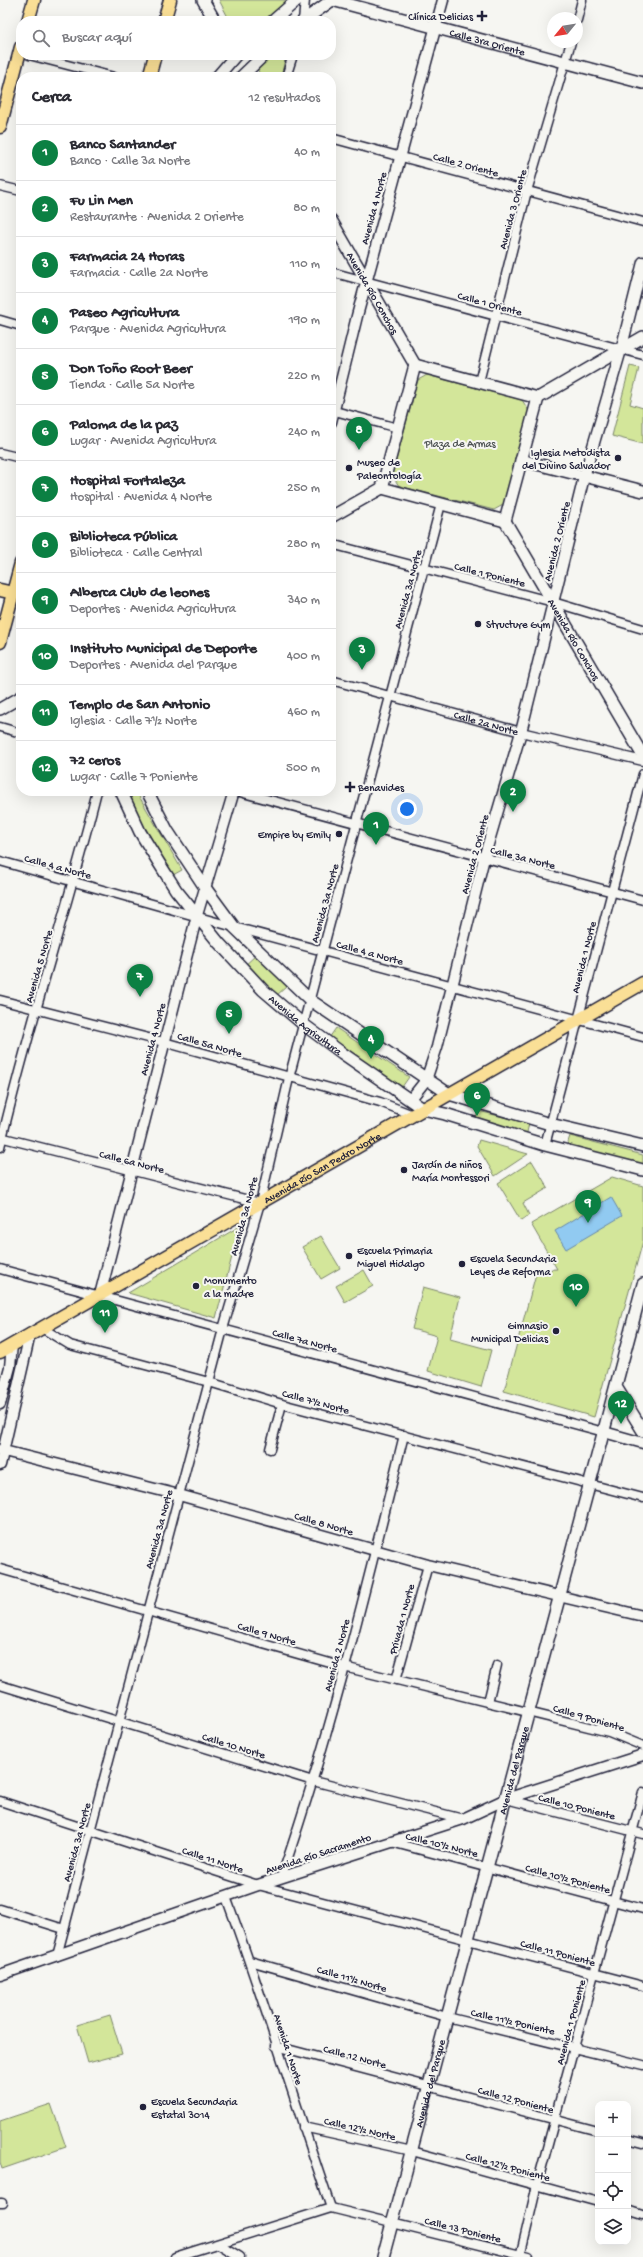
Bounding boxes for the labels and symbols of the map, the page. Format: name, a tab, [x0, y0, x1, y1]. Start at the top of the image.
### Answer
marker: Clínica Delicias	[476, 10, 488, 22]
place label: Clínica Delicias	[408, 12, 474, 24]
north arrow	[547, 12, 583, 48]
street label: Calle 3ra Oriente	[448, 28, 526, 59]
street label: Calle 2 Oriente	[431, 151, 500, 181]
street label: Avenida 3 Oriente	[498, 168, 530, 251]
street label: Avenida 4 Norte	[359, 171, 390, 246]
street label: Avenida Río Conchos	[343, 251, 400, 338]
street label: Calle 1 Oriente	[456, 291, 523, 319]
pin: 8	[346, 417, 372, 450]
park label: Plaza de Armas	[423, 439, 497, 451]
place label: Iglesia Metodista del Divino Salvador	[522, 448, 611, 473]
marker: Iglesia Metodista del Divino Salvador	[613, 453, 623, 463]
place label: Museo de Paleontología	[356, 458, 422, 483]
marker: Museo de Paleontología	[344, 463, 354, 473]
street label: Avenida 2 Oriente	[542, 500, 574, 583]
street label: Avenida 3a Norte	[393, 548, 425, 630]
street label: Calle 1 Poniente	[453, 561, 527, 591]
street label: Avenida Río Conchos	[544, 597, 602, 684]
marker: Structure Gym	[473, 619, 483, 629]
place label: Structure Gym	[486, 620, 551, 632]
pin: 3	[349, 637, 375, 670]
street label: Calle 2a Norte	[452, 710, 520, 739]
pin: 2	[500, 779, 526, 812]
marker: Benavides	[345, 782, 355, 792]
place label: Benavides	[357, 783, 405, 795]
your location	[397, 799, 417, 819]
pin: 1	[363, 812, 389, 845]
street label: Avenida 2 Oriente	[460, 813, 492, 896]
marker: Empire by Emily	[334, 829, 344, 839]
place label: Empire by Emily	[258, 830, 332, 842]
street label: Calle 3a Norte	[489, 845, 557, 873]
street label: Calle 4 a Norte	[23, 853, 93, 883]
street label: Avenida 3a Norte	[310, 862, 342, 944]
street label: Avenida 1 Norte	[570, 920, 600, 995]
street label: Avenida 5 Norte	[24, 928, 56, 1004]
street label: Calle 4 a Norte	[335, 939, 405, 969]
pin: 7	[127, 964, 153, 997]
street label: Avenida Agricultura	[265, 993, 344, 1059]
pin: 5	[216, 1001, 242, 1034]
street label: Avenida 4 Norte	[138, 1002, 169, 1077]
pin: 4	[358, 1026, 384, 1059]
street label: Calle 5a Norte	[176, 1031, 243, 1061]
pin: 6	[464, 1083, 490, 1116]
street label: Avenida Río San Pedro Norte	[262, 1131, 384, 1207]
street label: Calle 6a Norte	[98, 1149, 166, 1177]
place label: Jardín de niños María Montessori	[412, 1160, 490, 1185]
marker: Jardín de niños María Montessori	[399, 1165, 409, 1175]
street label: Avenida 3a Norte	[229, 1175, 261, 1257]
pin: 9	[575, 1190, 601, 1223]
place label: Escuela Primaria Miguel Hidalgo	[357, 1246, 433, 1271]
marker: Escuela Primaria Miguel Hidalgo	[344, 1251, 354, 1261]
place label: Escuela Secundaria Leyes de Reforma	[470, 1254, 557, 1279]
marker: Escuela Secundaria Leyes de Reforma	[457, 1259, 467, 1269]
pin: 10	[563, 1274, 589, 1307]
place label: Monumento a la madre	[204, 1276, 257, 1301]
marker: Monumento a la madre	[191, 1281, 201, 1291]
pin: 11	[92, 1300, 118, 1333]
place label: Gimnasio Municipal Delicias	[471, 1321, 549, 1346]
marker: Gimnasio Municipal Delicias	[551, 1326, 561, 1336]
street label: Calle 7a Norte	[271, 1328, 338, 1356]
street label: Calle 7½ Norte	[281, 1388, 351, 1418]
pin: 12	[608, 1391, 634, 1424]
street label: Avenida 3a Norte	[144, 1488, 176, 1570]
street label: Calle 8 Norte	[293, 1511, 355, 1539]
street label: Privada 1 Norte	[387, 1583, 418, 1657]
street label: Avenida 2 Norte	[322, 1618, 353, 1693]
street label: Calle 9 Norte	[236, 1621, 297, 1649]
street label: Calle 9 Poniente	[551, 1703, 626, 1735]
street label: Avenida del Parque	[498, 1725, 533, 1816]
street label: Calle 10 Norte	[200, 1732, 267, 1762]
street label: Calle 10 Poniente	[537, 1793, 617, 1823]
street label: Avenida 3a Norte	[62, 1801, 94, 1883]
street label: Calle 10½ Norte	[404, 1831, 479, 1861]
street label: Avenida Río Sacramento	[264, 1832, 373, 1878]
street label: Calle 11 Norte	[180, 1845, 245, 1877]
street label: Calle 10½ Poniente	[524, 1863, 612, 1897]
street label: Calle 11 Poniente	[519, 1938, 597, 1970]
street label: Calle 11½ Norte	[315, 1964, 388, 1996]
street label: Avenida 1 Poniente	[555, 1978, 589, 2066]
street label: Calle 11½ Poniente	[469, 2007, 556, 2039]
street label: Avenida 1 Norte	[270, 2013, 304, 2087]
street label: Avenida del Parque	[414, 2038, 449, 2129]
street label: Calle 12 Norte	[322, 2044, 388, 2072]
street label: Calle 12 Poniente	[476, 2085, 555, 2117]
place label: Escuela Secundaria Estatal 3014	[151, 2097, 238, 2122]
marker: Escuela Secundaria Estatal 3014	[138, 2102, 148, 2112]
street label: Calle 12½ Norte	[323, 2116, 397, 2144]
street label: Calle 12½ Poniente	[464, 2151, 551, 2185]
street label: Calle 13 Poniente	[423, 2216, 502, 2246]

